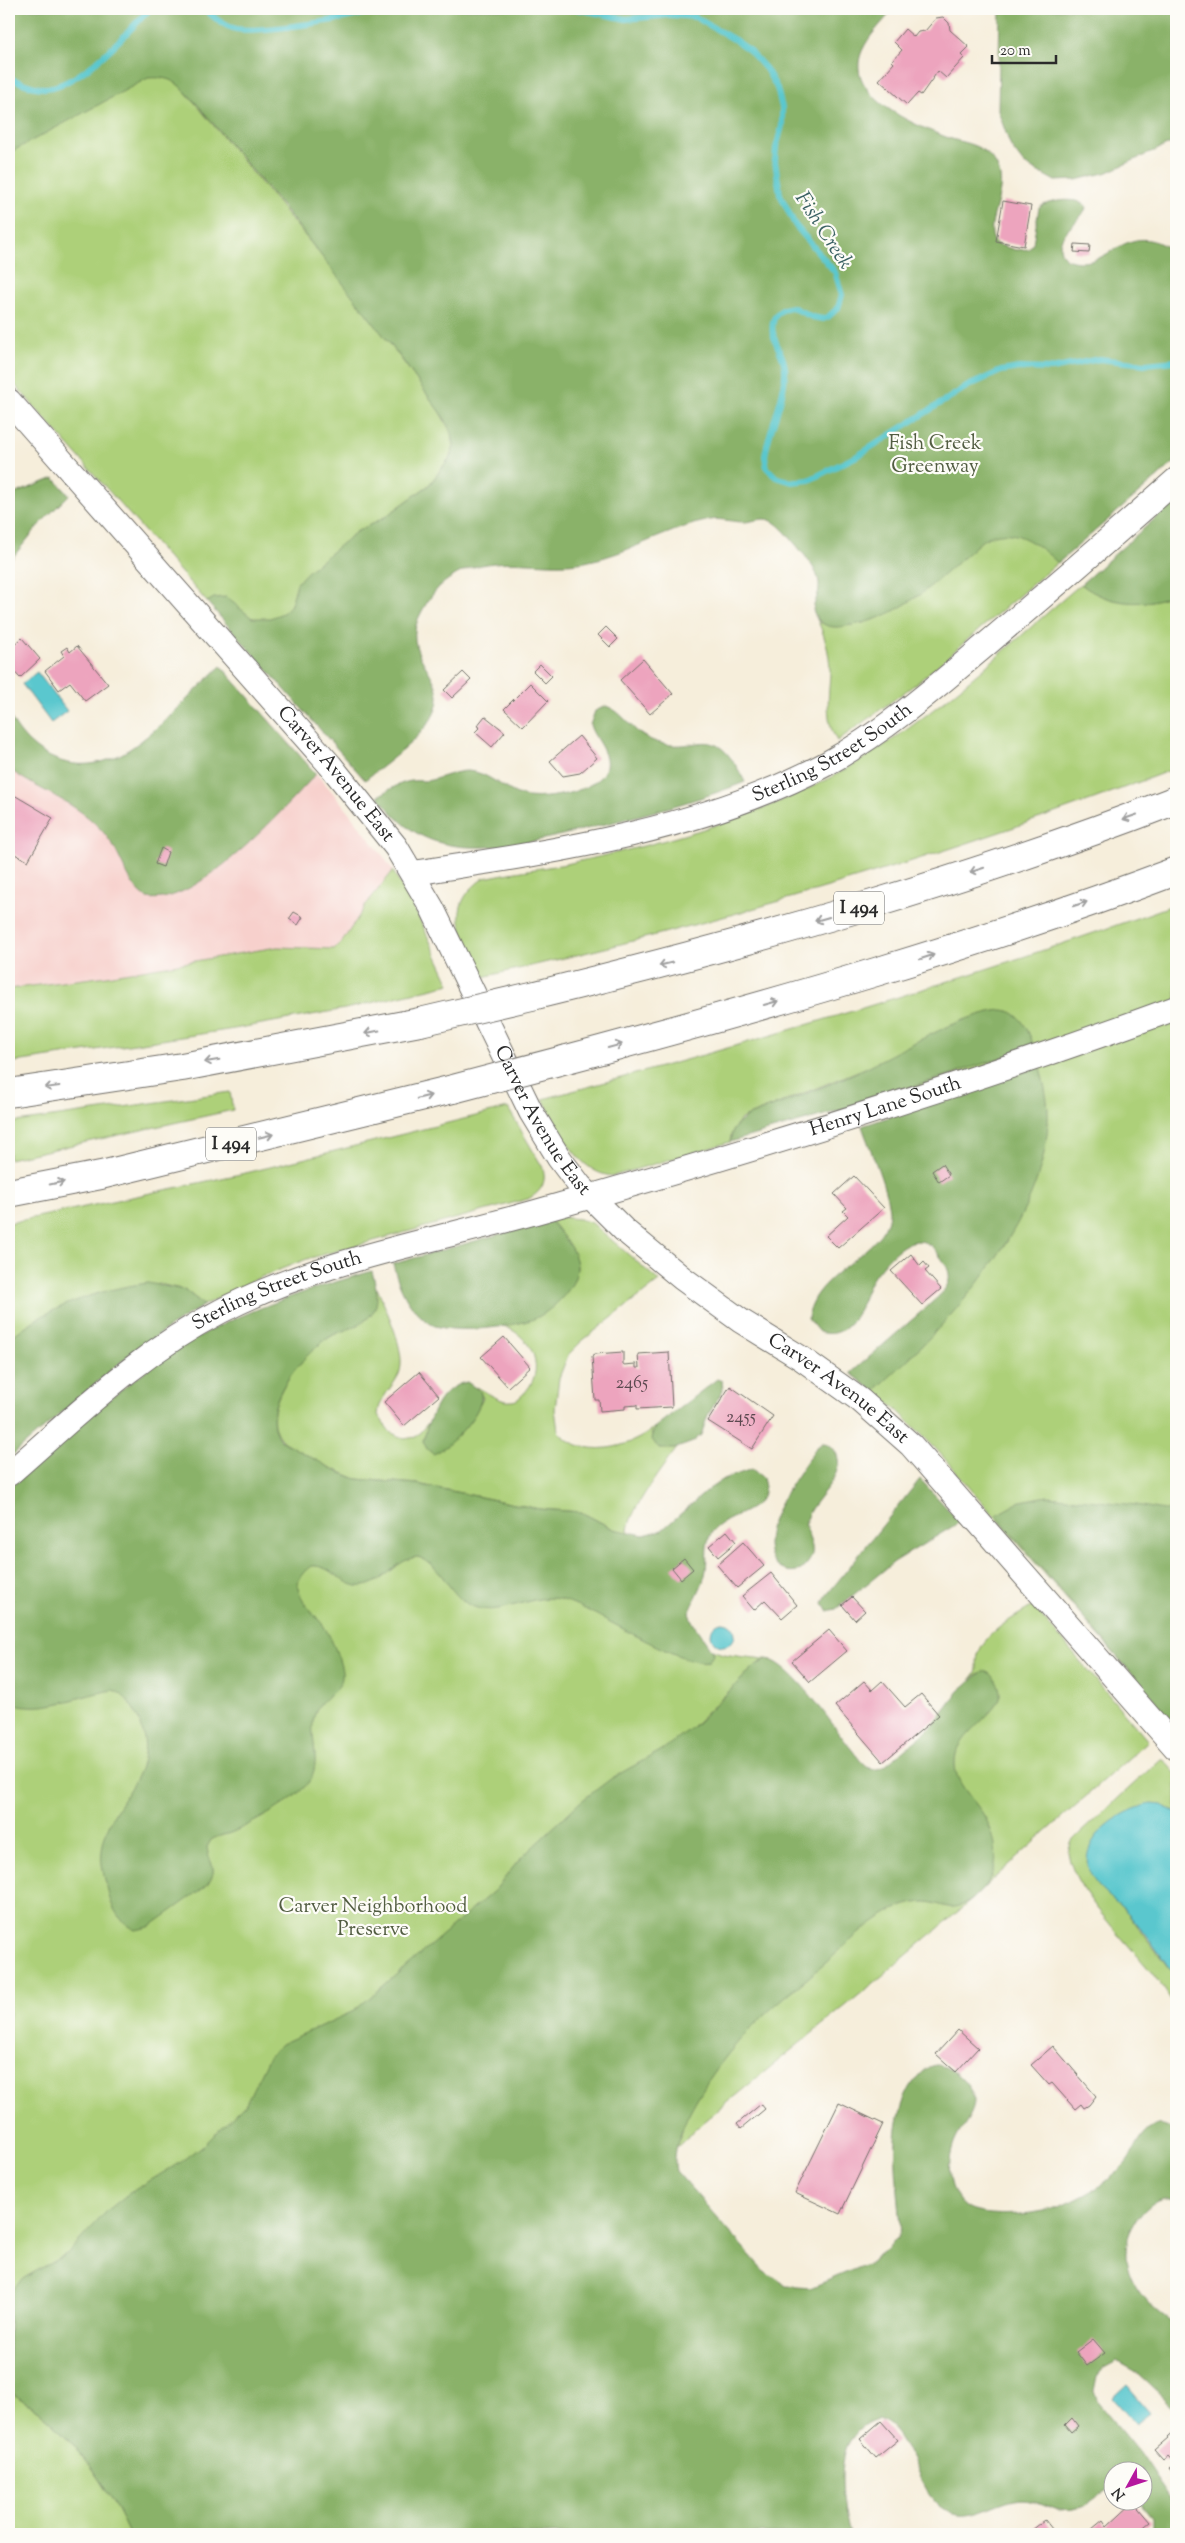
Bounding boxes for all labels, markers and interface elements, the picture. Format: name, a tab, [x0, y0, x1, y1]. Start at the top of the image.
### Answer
scale bar	[992, 32, 1056, 64]
text: 20 m	[1000, 41, 1031, 62]
water label: Fish Creek	[787, 186, 860, 276]
park label: Fish Creek Greenway	[888, 430, 982, 482]
street label: Sterling Street South	[748, 696, 919, 811]
street label: Carver Avenue East	[270, 699, 402, 849]
one-way arrow	[1123, 813, 1139, 822]
one-way arrow	[970, 866, 985, 875]
road number: I 494	[834, 891, 884, 924]
one-way arrow	[1072, 899, 1088, 908]
one-way arrow	[814, 915, 830, 924]
one-way arrow	[919, 952, 934, 961]
one-way arrow	[658, 959, 674, 969]
one-way arrow	[763, 998, 779, 1008]
one-way arrow	[365, 1027, 381, 1037]
street label: Carver Avenue East	[486, 1041, 597, 1203]
one-way arrow	[606, 1041, 622, 1051]
one-way arrow	[205, 1057, 221, 1067]
street label: Henry Lane South	[806, 1069, 965, 1145]
one-way arrow	[44, 1082, 60, 1092]
one-way arrow	[415, 1091, 431, 1101]
road number: I 494	[206, 1128, 256, 1160]
one-way arrow	[258, 1131, 274, 1140]
one-way arrow	[48, 1178, 64, 1188]
street label: Sterling Street South	[187, 1244, 366, 1338]
street label: Carver Avenue East	[762, 1326, 915, 1451]
house number: 2465	[616, 1371, 648, 1397]
house number: 2455	[726, 1405, 756, 1431]
park label: Carver Neighborhood Preserve	[278, 1893, 468, 1945]
north arrow	[1102, 2460, 1152, 2510]
text: N	[1108, 2482, 1131, 2504]

